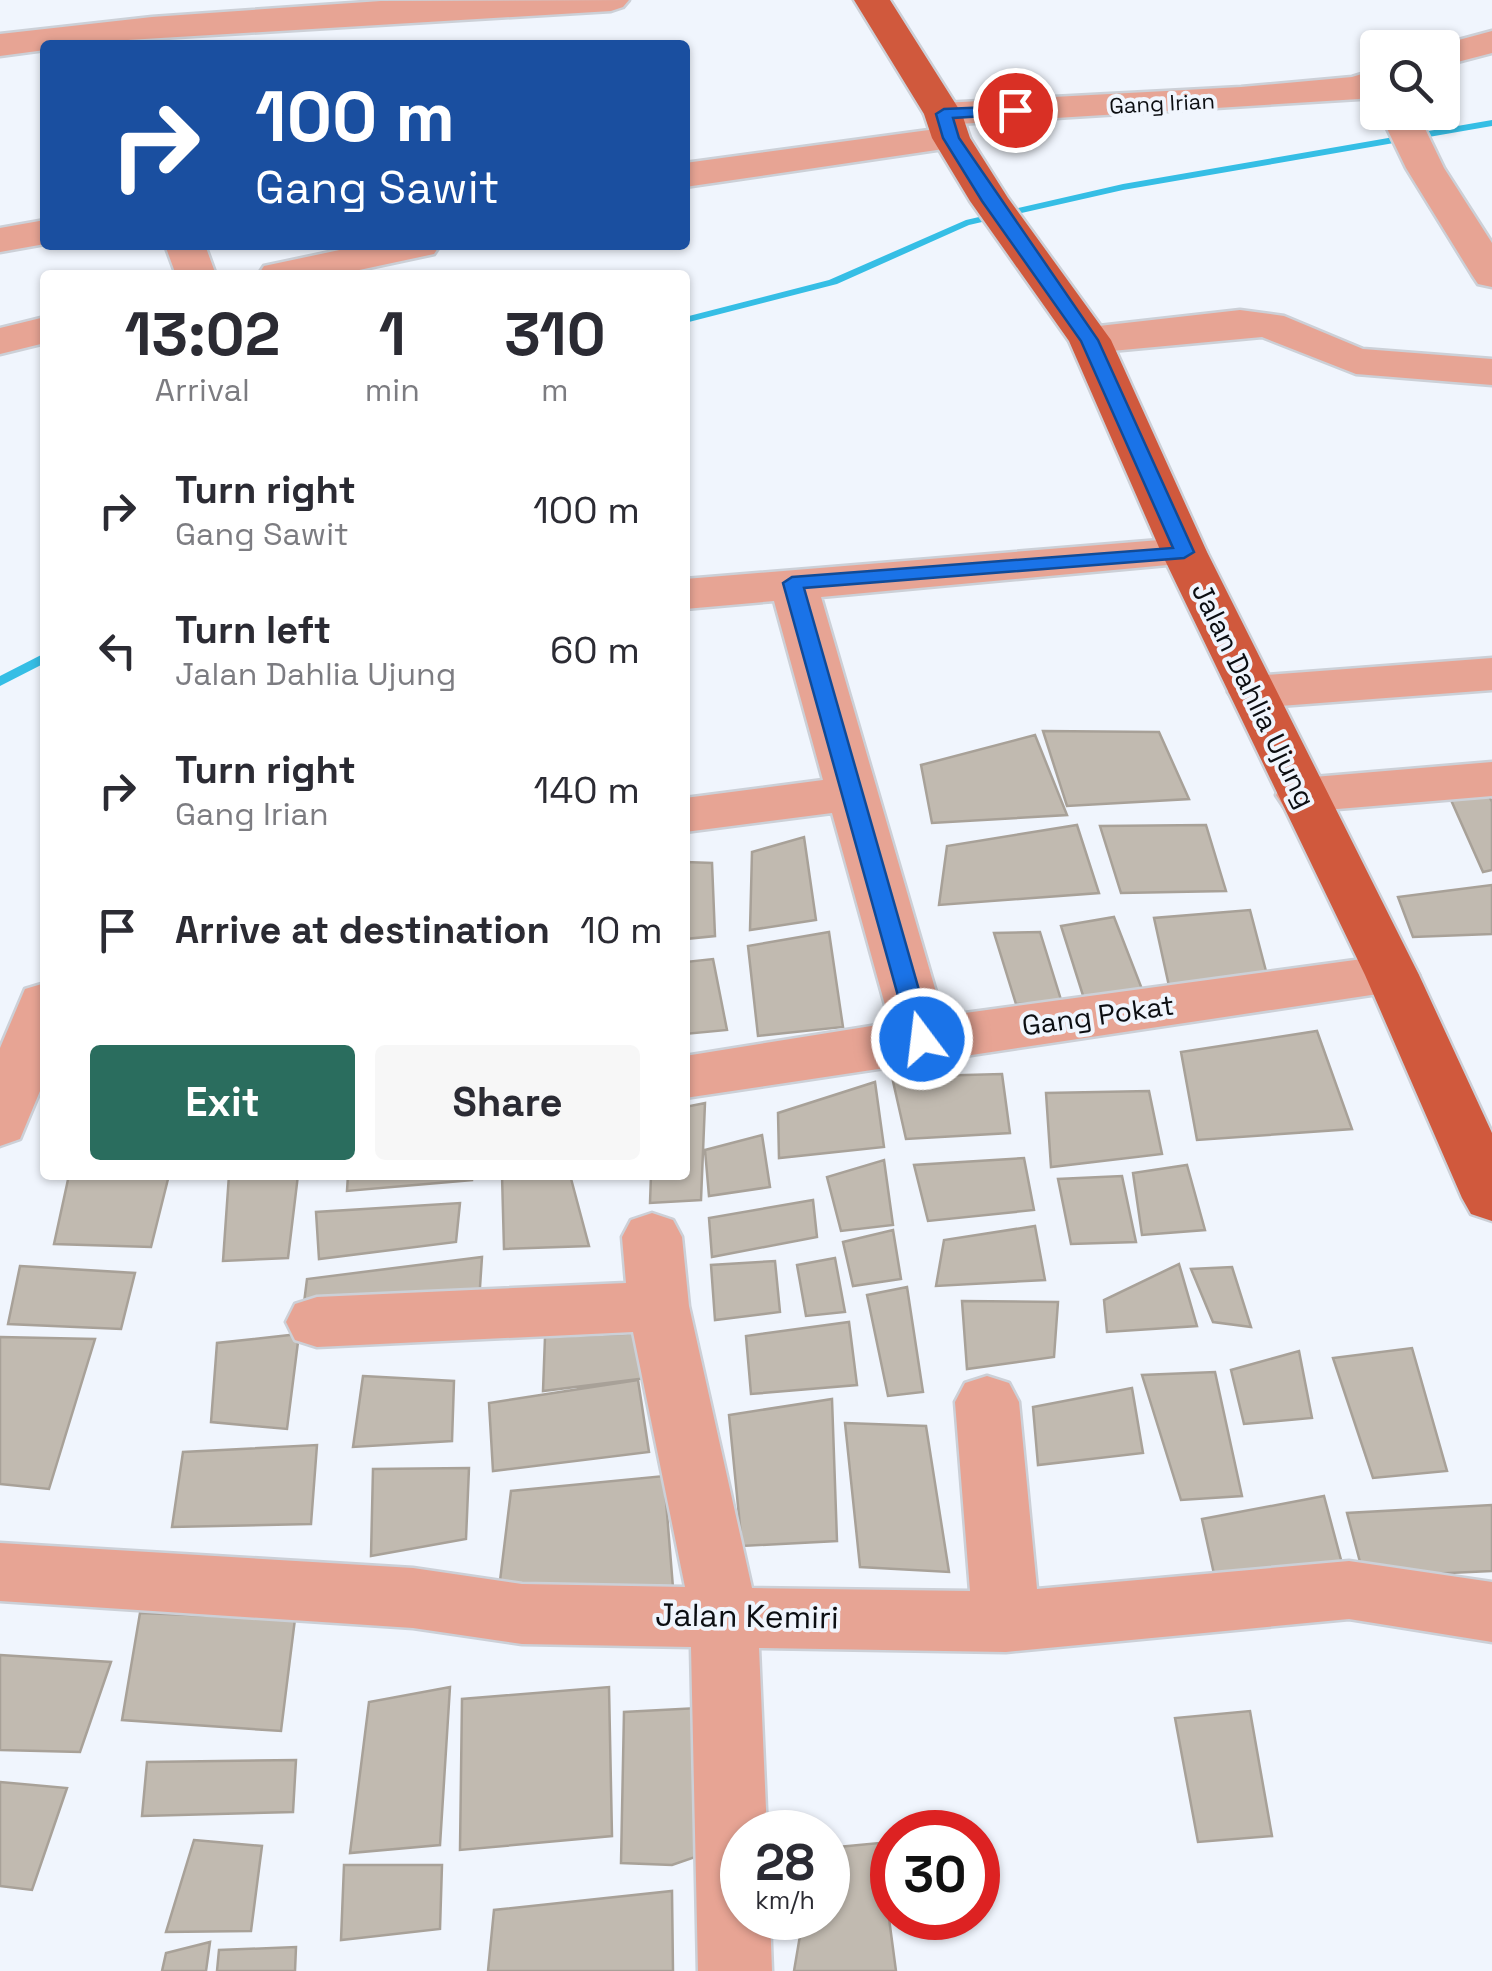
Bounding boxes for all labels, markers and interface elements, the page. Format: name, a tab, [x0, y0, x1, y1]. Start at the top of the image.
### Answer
map controls	[1360, 30, 1460, 130]
button: search	[1360, 30, 1460, 130]
pin	[973, 68, 1058, 153]
text: 100 m	[255, 72, 455, 161]
icon: right	[90, 80, 220, 210]
icon: arrive	[988, 83, 1043, 138]
street label: Gang Irian	[1109, 86, 1215, 120]
text: Gang Sawit	[255, 159, 499, 216]
text: 13:02	[124, 296, 280, 373]
text: 1	[379, 296, 406, 373]
text: 310	[504, 296, 606, 373]
text: Arrival	[155, 370, 250, 410]
text: min	[365, 370, 420, 410]
text: m	[541, 370, 569, 410]
text: Turn right	[175, 466, 356, 514]
icon: right	[90, 483, 145, 538]
text: 100 m	[533, 486, 640, 534]
text: Gang Sawit	[175, 514, 349, 554]
street label: Jalan Dahlia Ujung	[1184, 577, 1324, 813]
text: Turn left	[175, 606, 331, 654]
icon: left	[90, 623, 145, 678]
text: 60 m	[550, 626, 640, 674]
text: Jalan Dahlia Ujung	[175, 654, 456, 694]
text: Turn right	[175, 746, 356, 794]
icon: right	[90, 763, 145, 818]
text: 140 m	[534, 766, 640, 814]
text: Gang Irian	[175, 794, 329, 834]
icon: arrive	[90, 903, 145, 958]
text: Arrive at destination	[175, 906, 550, 954]
text: 10 m	[580, 906, 663, 954]
street label: Gang Pokat	[1020, 986, 1176, 1044]
position arrow	[870, 987, 974, 1091]
button: Exit	[90, 1045, 355, 1160]
button: Share	[375, 1045, 640, 1160]
street label: Jalan Kemiri	[655, 1594, 839, 1638]
speed limit sign: 30	[870, 1810, 1000, 1940]
text: 28	[755, 1831, 815, 1895]
text: km/h	[755, 1884, 815, 1916]

